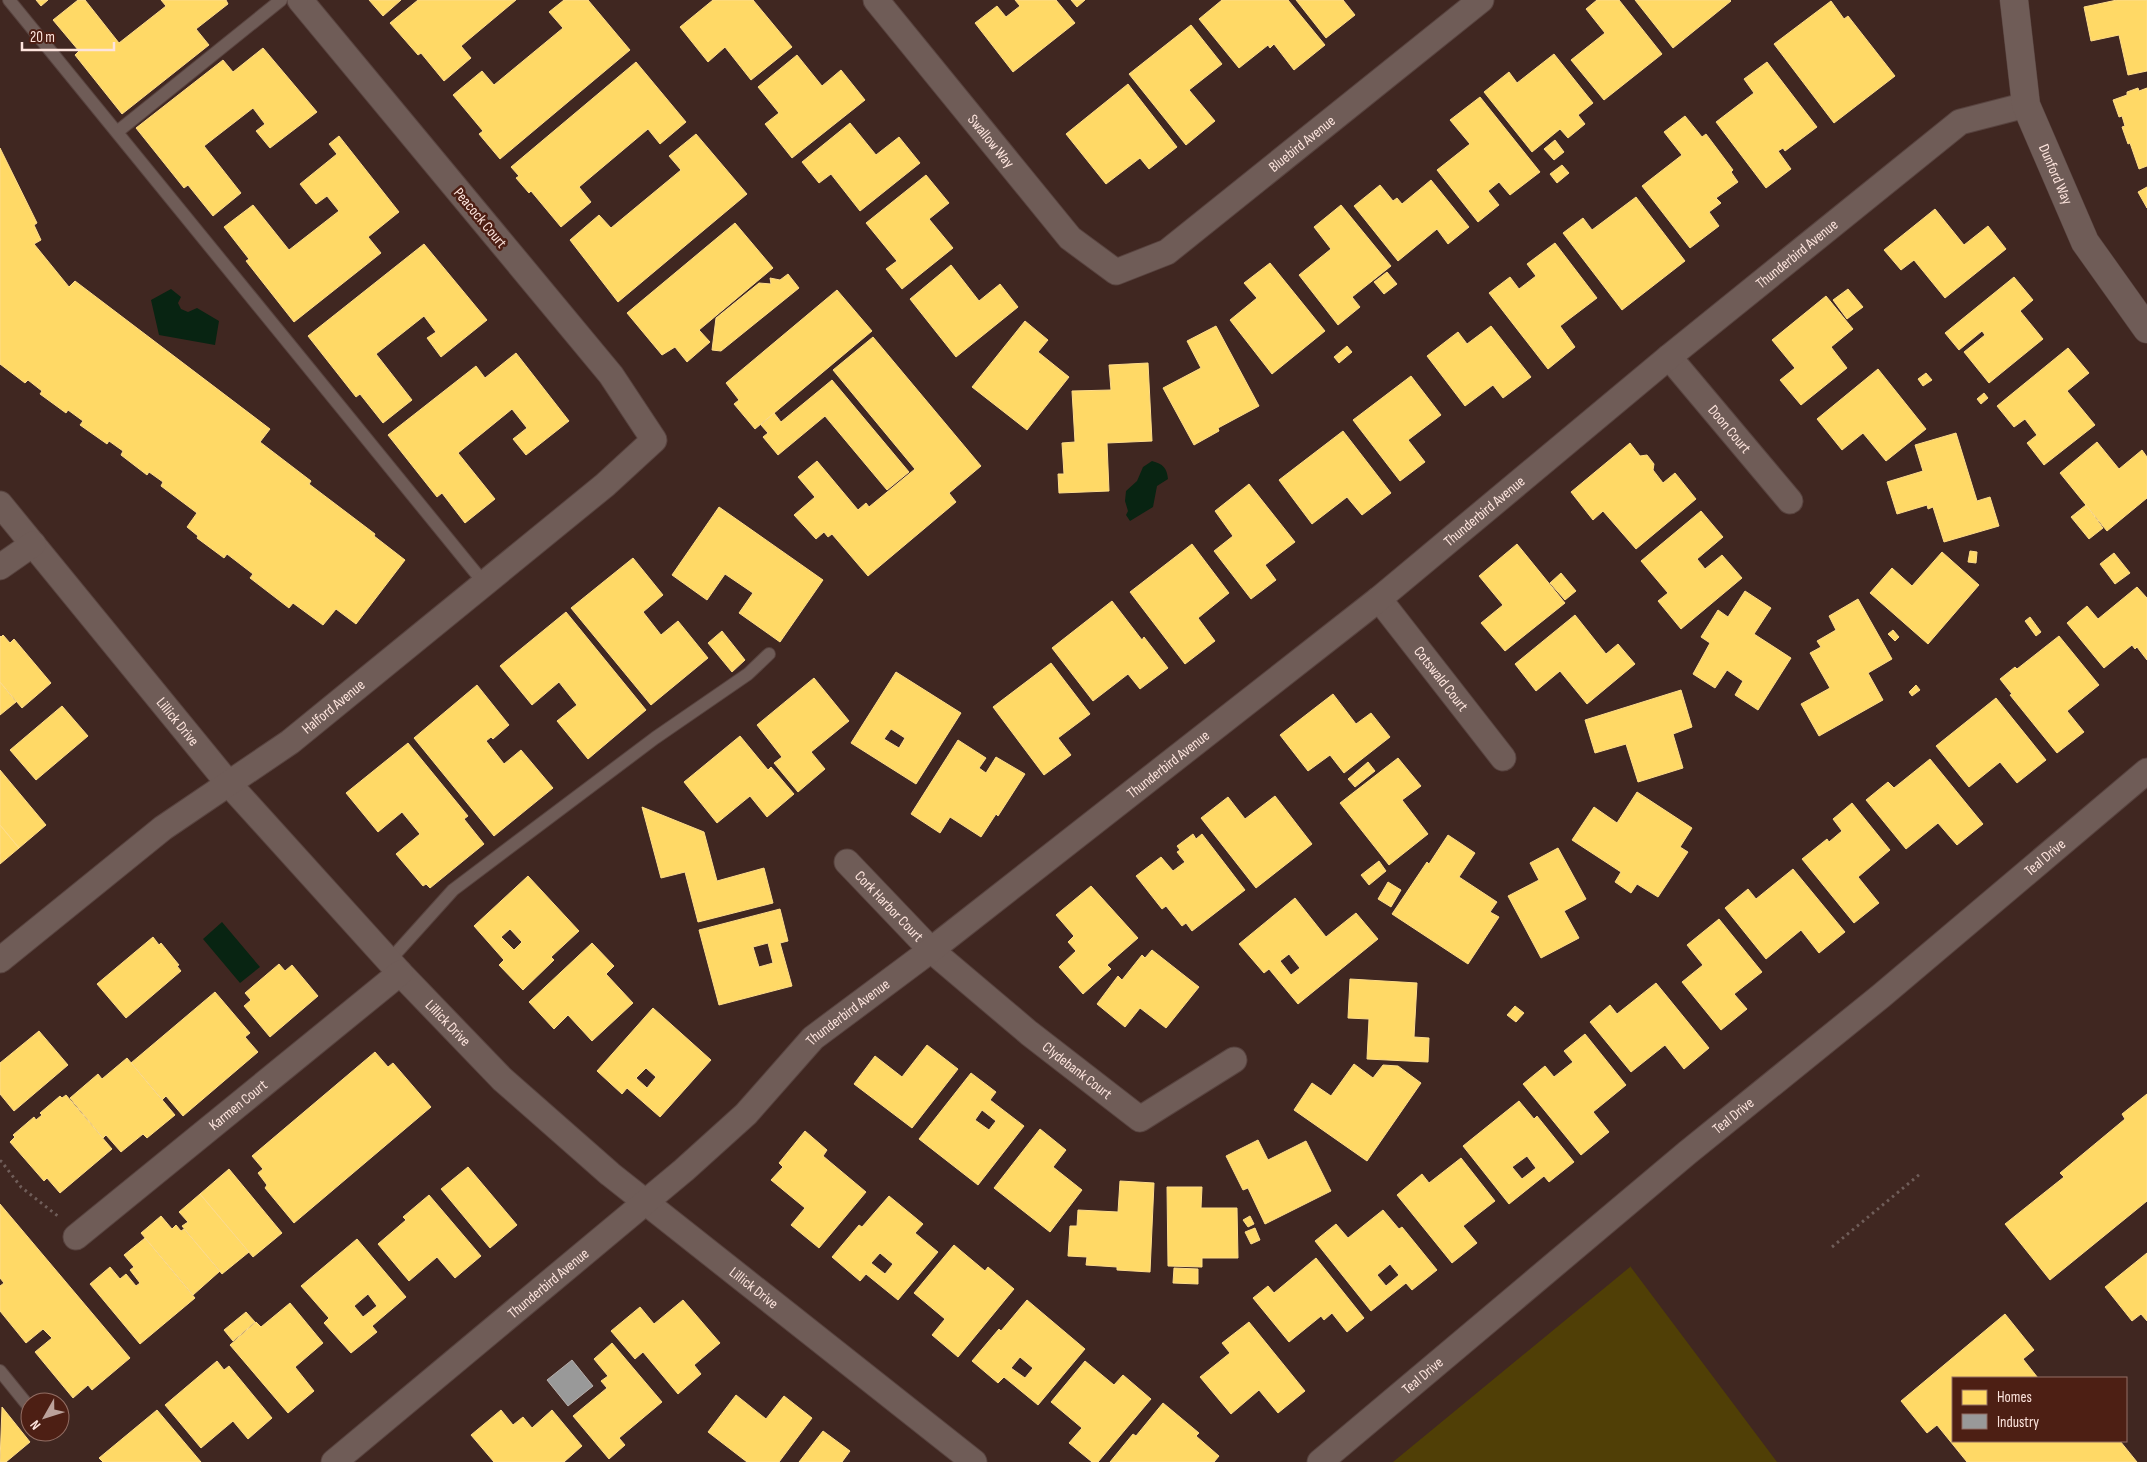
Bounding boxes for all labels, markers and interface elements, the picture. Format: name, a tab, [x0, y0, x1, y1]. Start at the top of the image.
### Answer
scale bar	[22, 20, 115, 52]
text: 20 m	[30, 28, 55, 47]
street label: Swallow Way	[963, 110, 1019, 172]
street label: Bluebird Avenue	[1265, 111, 1339, 176]
street label: Dunford Way	[2034, 141, 2077, 207]
street label: Peacock Court	[449, 184, 511, 252]
street label: Thunderbird Avenue	[1752, 215, 1842, 293]
street label: Doon Court	[1704, 401, 1755, 457]
street label: Thunderbird Avenue	[1440, 472, 1529, 551]
street label: Cotswald Court	[1410, 642, 1473, 715]
street label: Halford Avenue	[298, 675, 369, 738]
street label: Lillick Drive	[152, 693, 203, 750]
street label: Thunderbird Avenue	[1123, 726, 1213, 803]
street label: Teal Drive	[2020, 835, 2069, 880]
street label: Cork Harbor Court	[851, 866, 928, 946]
street label: Thunderbird Avenue	[801, 975, 894, 1049]
street label: Lillick Drive	[421, 996, 475, 1050]
street label: Clydebank Court	[1038, 1037, 1116, 1104]
street label: Karmen Court	[205, 1075, 271, 1134]
street label: Teal Drive	[1708, 1093, 1758, 1138]
street label: Thunderbird Avenue	[504, 1244, 593, 1323]
street label: Lillick Drive	[725, 1263, 782, 1313]
street label: Teal Drive	[1398, 1353, 1447, 1399]
legend	[1952, 1377, 2127, 1442]
text: Homes	[1997, 1388, 2032, 1407]
north arrow	[20, 1392, 70, 1442]
text: Industry	[1997, 1413, 2039, 1432]
text: N	[26, 1417, 44, 1433]

